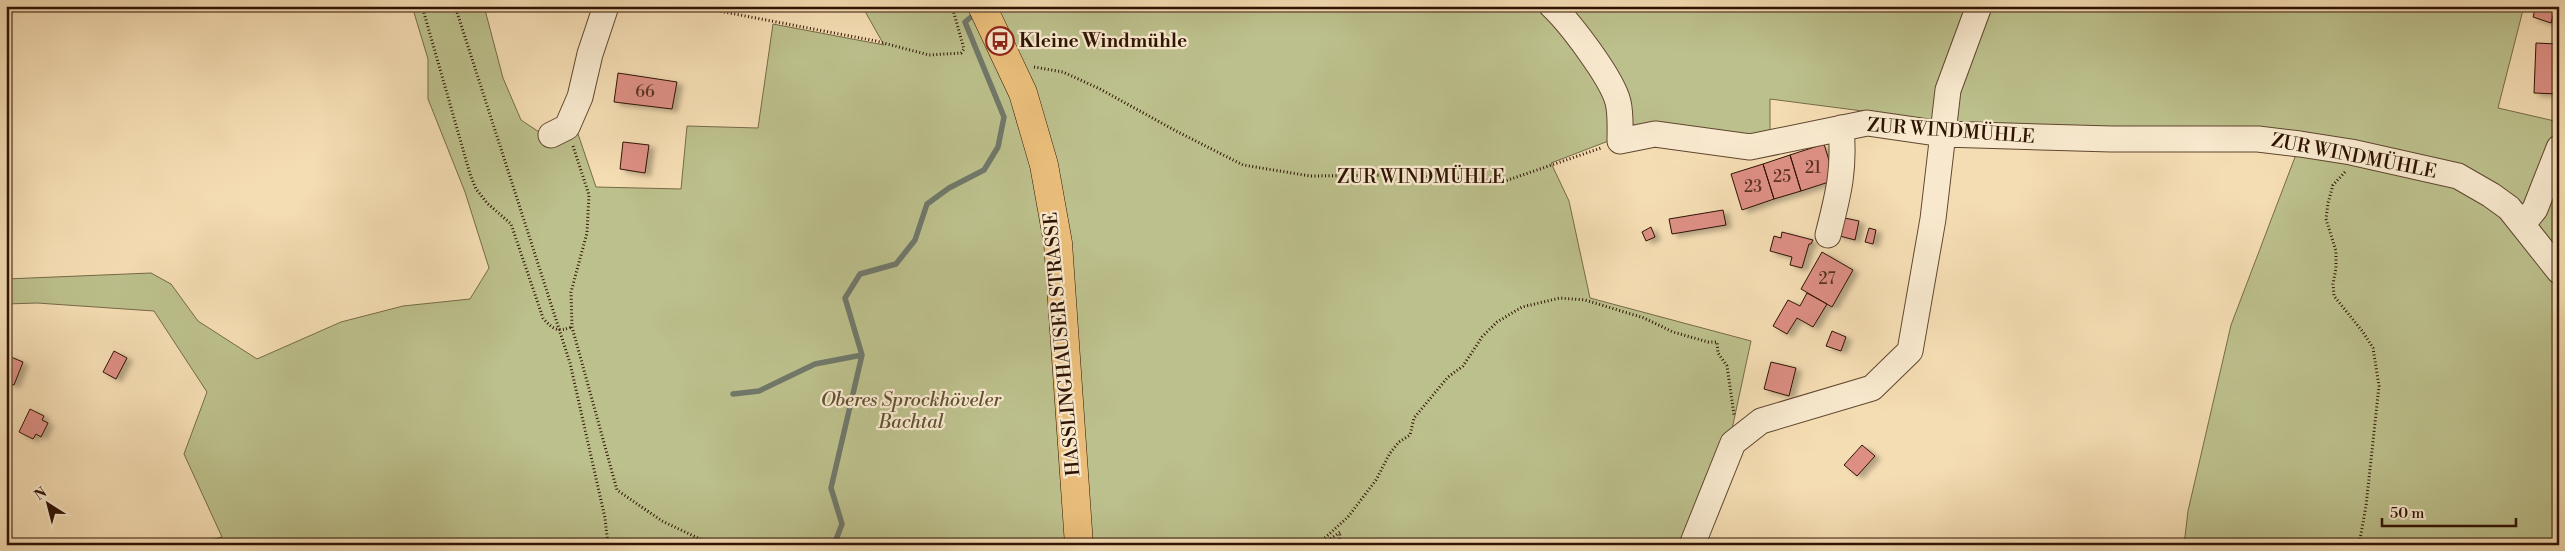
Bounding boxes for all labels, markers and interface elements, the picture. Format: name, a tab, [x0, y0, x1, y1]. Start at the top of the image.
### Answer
bus stop icon: Kleine Windmühle	[985, 26, 1015, 56]
place label: Kleine Windmühle	[1019, 29, 1187, 53]
house number: 66	[635, 82, 655, 102]
street label: ZUR WINDMÜHLE	[1866, 112, 2036, 149]
street label: ZUR WINDMÜHLE	[2269, 127, 2439, 184]
house number: 21	[1805, 158, 1821, 178]
street label: ZUR WINDMÜHLE	[1337, 164, 1505, 189]
house number: 25	[1773, 167, 1791, 187]
house number: 23	[1744, 177, 1762, 197]
street label: HASSLINGHAUSER STRASSE	[1038, 211, 1086, 477]
house number: 27	[1818, 269, 1836, 289]
park label: Oberes Sprockhöveler Bachtal	[821, 388, 1002, 434]
north arrow	[22, 478, 72, 528]
text: N	[31, 484, 51, 505]
scale bar	[2382, 496, 2516, 528]
text: 50 m	[2390, 504, 2424, 523]

